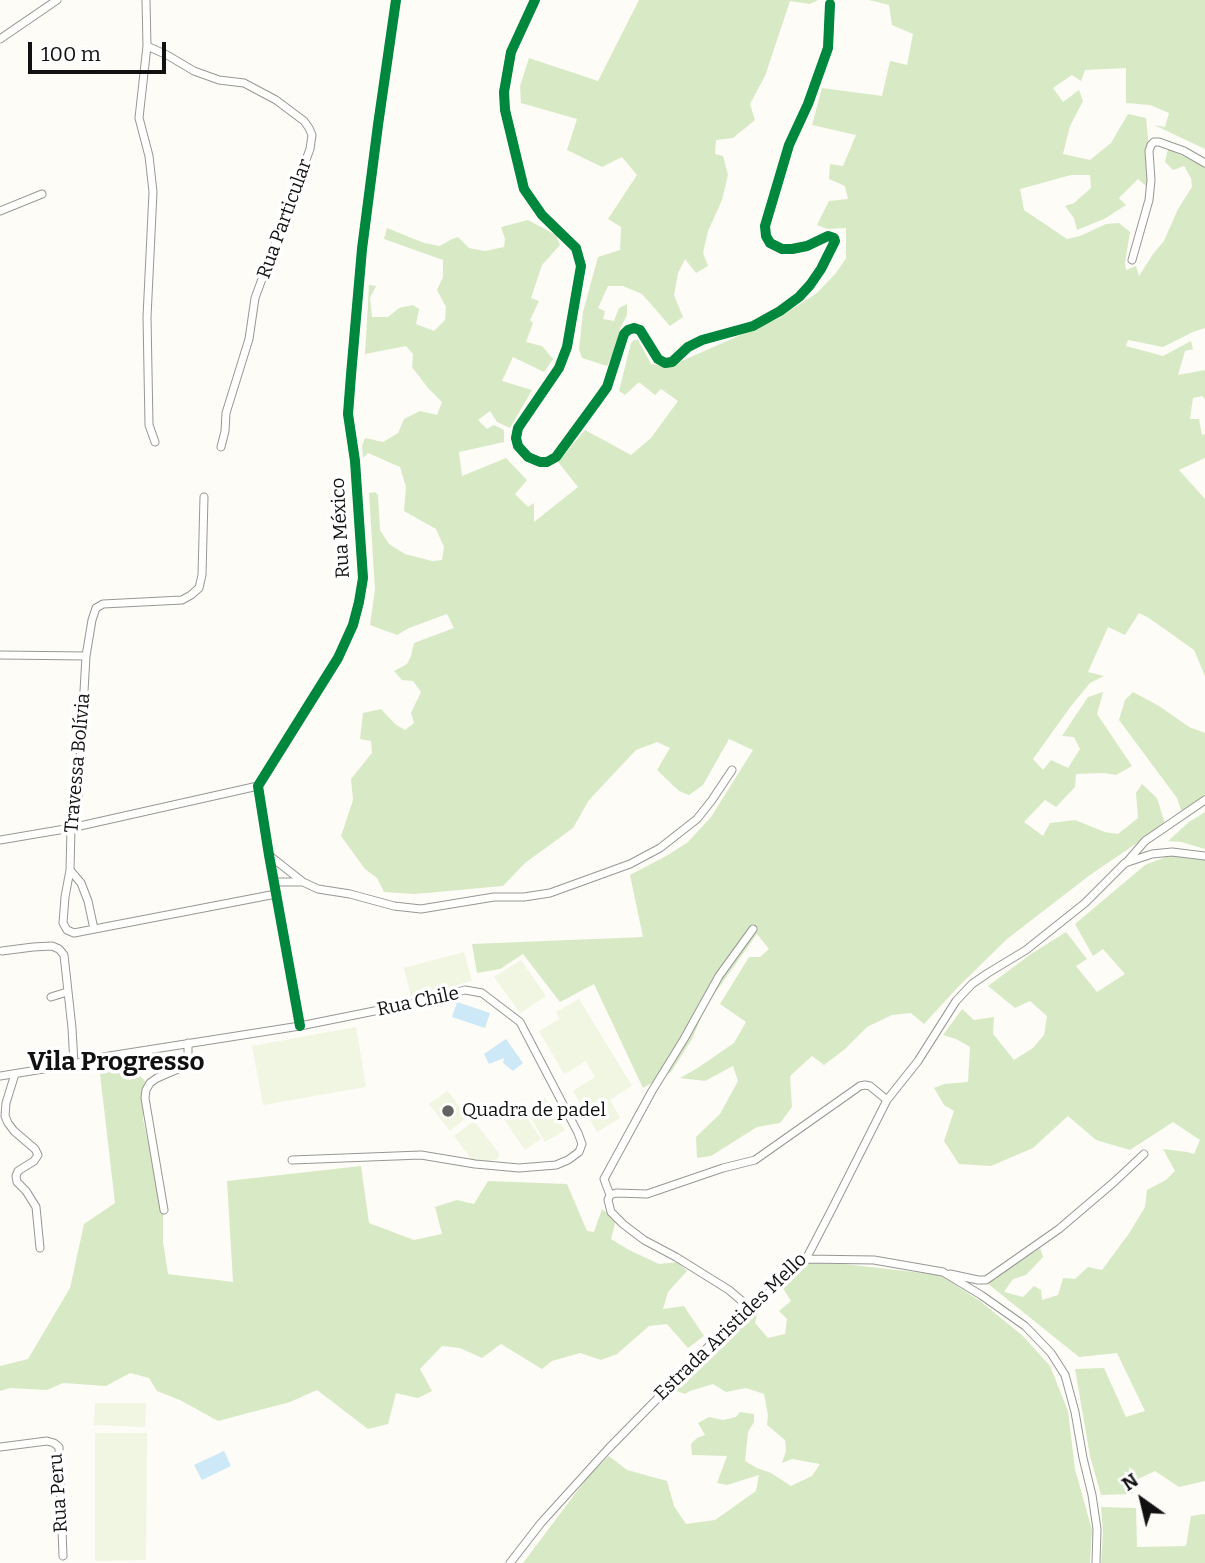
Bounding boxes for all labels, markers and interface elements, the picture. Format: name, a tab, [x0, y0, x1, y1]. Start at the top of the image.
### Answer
scale bar	[32, 28, 170, 72]
text: 100 m	[41, 41, 101, 67]
street label: Rua Particular	[253, 156, 317, 282]
street label: Rua México	[327, 477, 355, 579]
street label: Travessa Bolívia	[61, 692, 95, 834]
street label: Rua Chile	[375, 982, 461, 1022]
district label: Vila Progresso	[28, 1047, 204, 1079]
place label: Quadra de padel	[462, 1100, 606, 1122]
marker: Quadra de padel	[440, 1103, 456, 1119]
street label: Estrada Aristides Mello	[650, 1248, 812, 1406]
street label: Rua Peru	[45, 1452, 73, 1534]
north arrow	[1107, 1465, 1177, 1535]
text: N	[1117, 1469, 1142, 1496]

